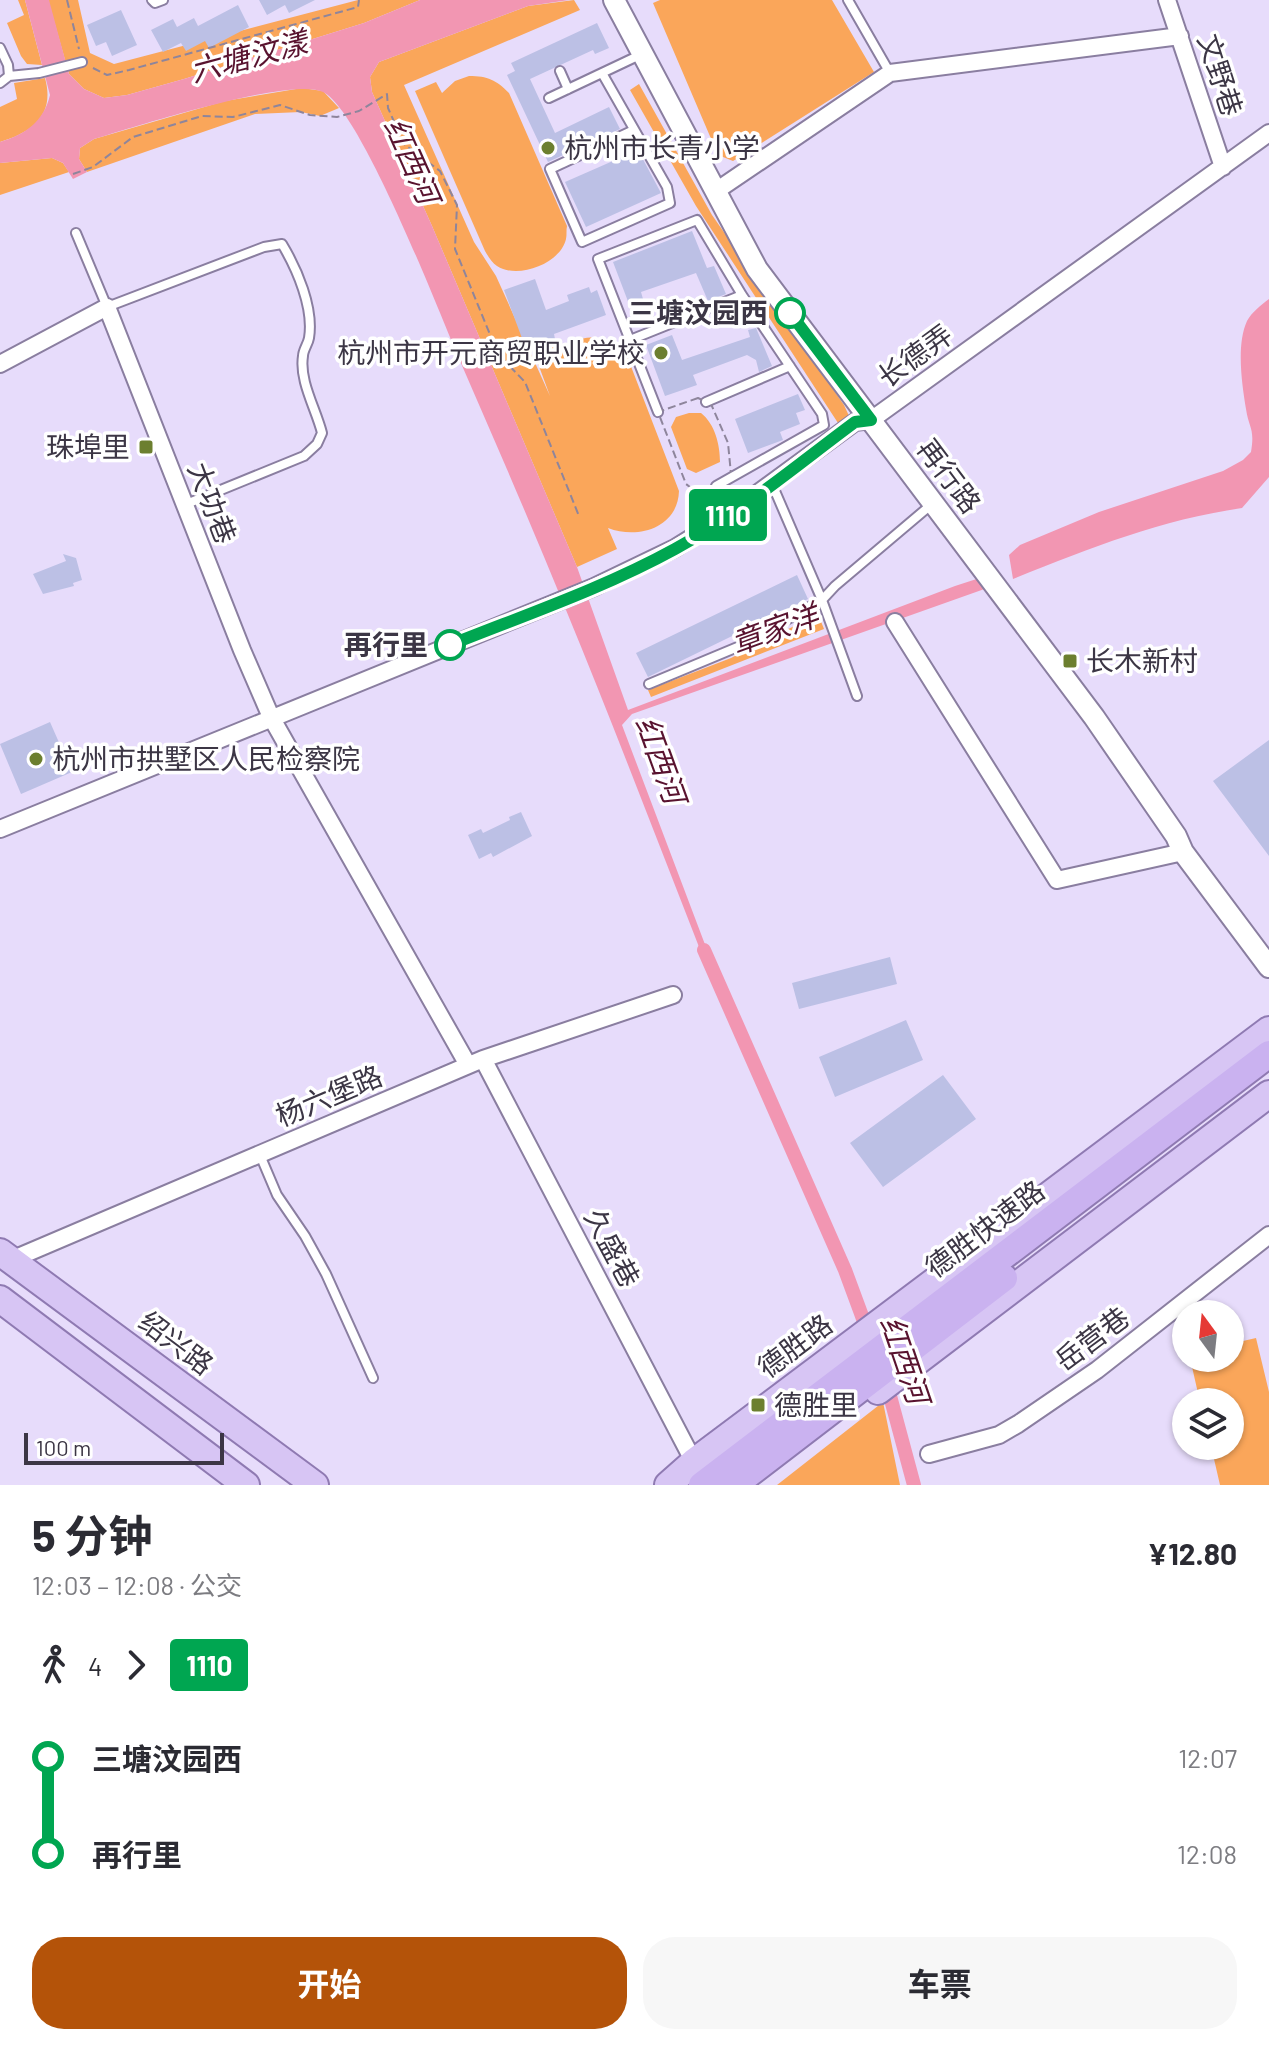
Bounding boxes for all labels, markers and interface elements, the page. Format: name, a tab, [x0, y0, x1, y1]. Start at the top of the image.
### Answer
water label: 六塘汶漾	[186, 21, 315, 88]
street label: 文野巷	[1192, 29, 1250, 120]
water label: 红西河	[378, 112, 450, 213]
place label: 杭州市长青小学	[564, 130, 760, 164]
marker: 杭州市长青小学	[539, 139, 557, 157]
place label: 三塘汶园西	[628, 295, 768, 329]
marker: 三塘汶园西	[775, 298, 805, 328]
street label: 长德弄	[870, 317, 958, 394]
place label: 杭州市开元商贸职业学校	[337, 335, 645, 369]
marker: 杭州市开元商贸职业学校	[652, 344, 670, 362]
place label: 珠埠里	[46, 429, 130, 463]
street label: 再行路	[911, 432, 989, 519]
marker: 珠埠里	[137, 438, 155, 456]
street label: 大功巷	[182, 457, 244, 548]
line badge: 1110	[672, 489, 784, 541]
text: 1110	[705, 498, 751, 532]
water label: 章家洋	[726, 595, 826, 660]
place label: 再行里	[344, 627, 428, 661]
marker: 再行里	[435, 630, 465, 660]
place label: 长木新村	[1086, 643, 1198, 677]
marker: 长木新村	[1061, 652, 1079, 670]
water label: 红西河	[630, 711, 696, 812]
place label: 杭州市拱墅区人民检察院	[52, 741, 360, 775]
marker: 杭州市拱墅区人民检察院	[27, 750, 45, 768]
street label: 杨六堡路	[270, 1058, 387, 1133]
street label: 德胜快速路	[918, 1172, 1051, 1284]
street label: 久盛巷	[578, 1202, 648, 1293]
street label: 岳营巷	[1048, 1299, 1135, 1377]
north arrow	[1172, 1300, 1244, 1372]
map controls	[1172, 1300, 1244, 1460]
street label: 绍兴路	[133, 1303, 220, 1381]
street label: 德胜路	[751, 1306, 838, 1384]
water label: 红西河	[874, 1311, 939, 1412]
place label: 德胜里	[774, 1387, 858, 1421]
button: layers	[1172, 1388, 1244, 1460]
marker: 德胜里	[749, 1396, 767, 1414]
scale bar	[24, 1429, 224, 1465]
text: 100 m	[36, 1434, 91, 1460]
text: 5 分钟	[32, 1508, 153, 1561]
text: ¥12.80	[1148, 1535, 1237, 1571]
text: 12:03 – 12:08 · 公交	[32, 1569, 242, 1600]
icon: walk	[32, 1643, 76, 1687]
icon: forward	[114, 1643, 158, 1687]
text: 1110	[186, 1648, 232, 1682]
text: 4	[88, 1650, 102, 1681]
text: 三塘汶园西	[92, 1740, 242, 1776]
text: 12:07	[1178, 1742, 1237, 1773]
text: 再行里	[92, 1836, 182, 1872]
text: 12:08	[1177, 1838, 1237, 1869]
button: 开始	[32, 1937, 627, 2029]
button: 车票	[643, 1937, 1237, 2029]

